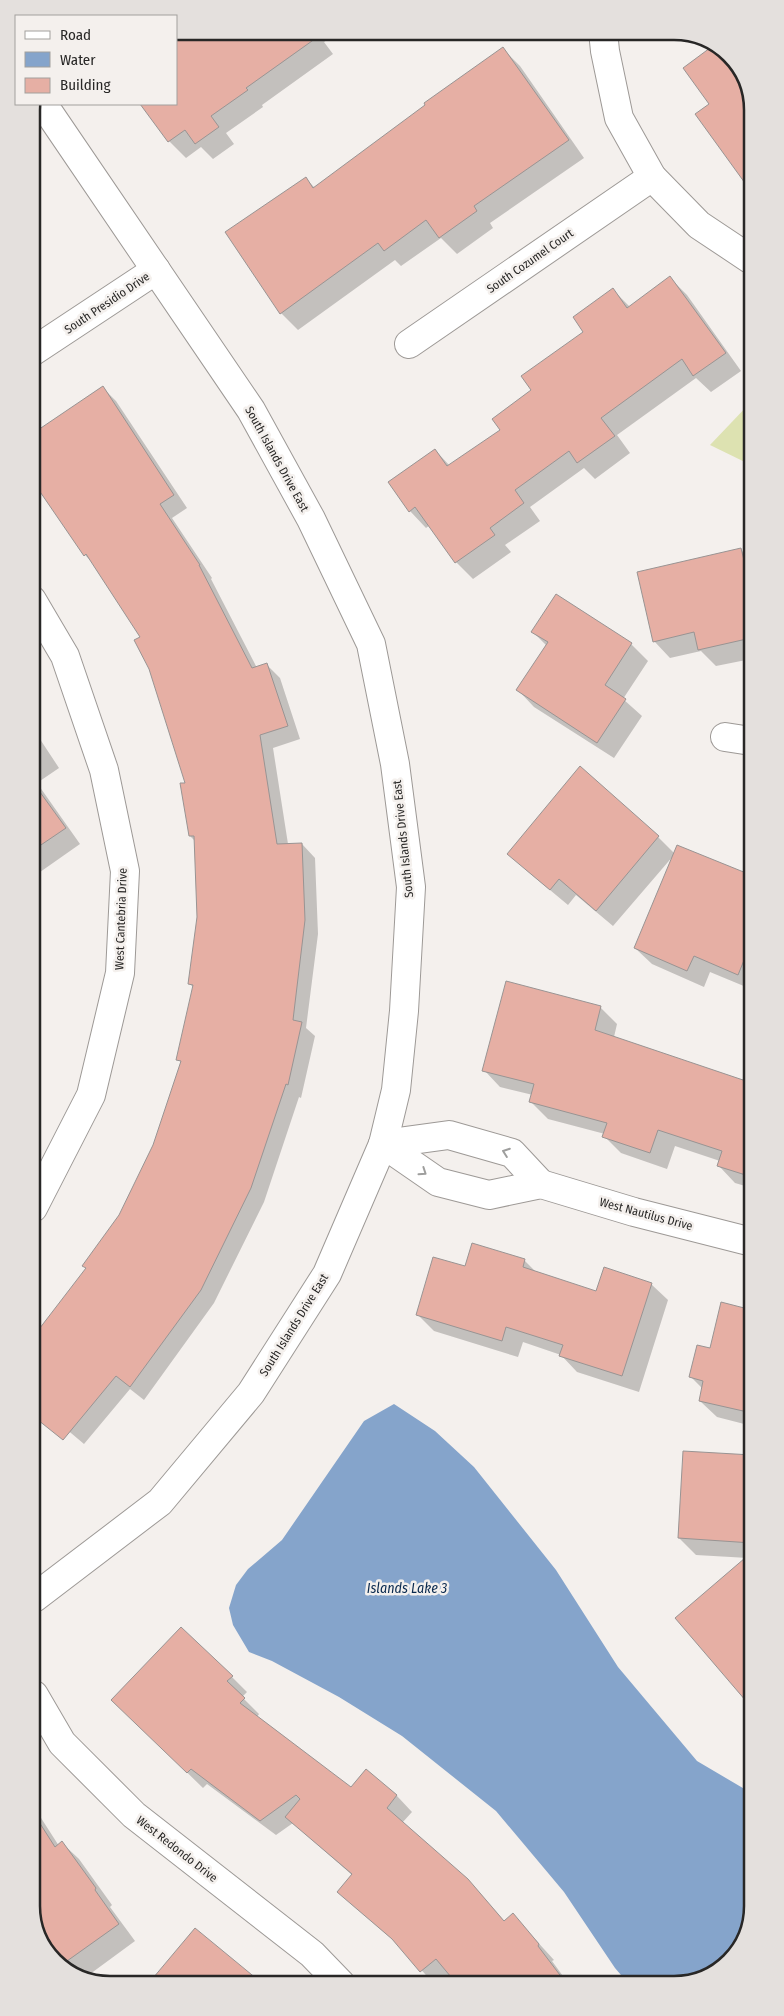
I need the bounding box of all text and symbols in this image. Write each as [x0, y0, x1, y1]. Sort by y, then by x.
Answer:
legend [15, 15, 178, 105]
text: Road [60, 26, 91, 44]
text: Water [60, 51, 96, 69]
text: Building [60, 76, 111, 94]
street label: South Cozumel Court [484, 226, 576, 296]
street label: South Presidio Drive [62, 269, 152, 337]
street label: South Islands Drive East [242, 404, 312, 514]
street label: South Islands Drive East [390, 779, 416, 898]
street label: West Cantebria Drive [112, 868, 130, 970]
one-way arrow [502, 1148, 511, 1158]
one-way arrow [417, 1166, 427, 1175]
street label: West Nautilus Drive [598, 1195, 694, 1233]
street label: South Islands Drive East [257, 1271, 331, 1379]
water label: Islands Lake 3 [367, 1580, 447, 1597]
street label: West Redondo Drive [134, 1813, 220, 1885]

